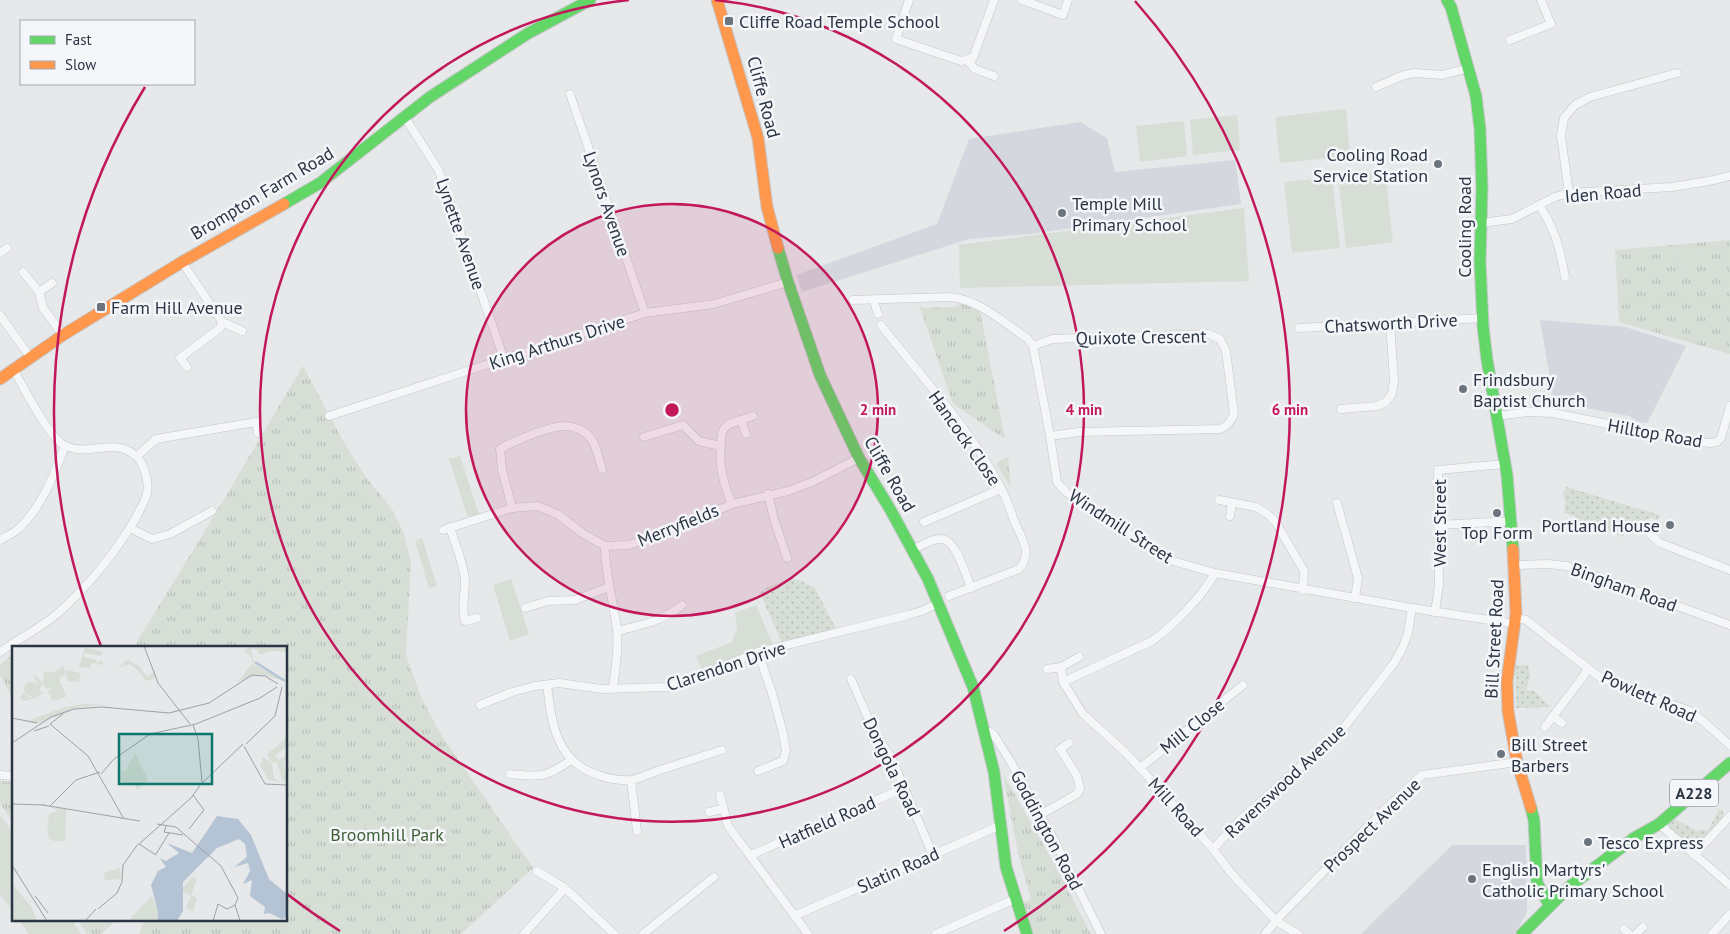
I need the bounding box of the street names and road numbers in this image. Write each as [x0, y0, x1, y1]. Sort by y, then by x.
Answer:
street label: Cliffe Road [742, 54, 786, 140]
street label: Brompton Farm Road [186, 141, 338, 245]
street label: Lynors Avenue [578, 148, 636, 260]
street label: Lynette Avenue [431, 175, 491, 293]
street label: Cooling Road [1453, 176, 1476, 278]
street label: Iden Road [1564, 178, 1642, 208]
street label: Chatsworth Drive [1324, 308, 1458, 338]
street label: King Arthurs Drive [486, 309, 628, 375]
street label: Quixote Crescent [1075, 324, 1207, 350]
street label: Hancock Close [924, 386, 1006, 490]
street label: Hilltop Road [1606, 413, 1704, 453]
street label: Cliffe Road [859, 432, 921, 516]
street label: West Street [1428, 479, 1451, 567]
street label: Windmill Street [1064, 484, 1178, 568]
street label: Merryfields [634, 498, 722, 552]
street label: Bingham Road [1568, 557, 1680, 617]
street label: Bill Street Road [1479, 579, 1509, 699]
street label: Clarendon Drive [664, 636, 788, 696]
street label: Powlett Road [1598, 665, 1700, 727]
street label: Mill Close [1155, 693, 1229, 759]
street label: Dongola Road [858, 714, 926, 820]
street label: Ravenswood Avenue [1220, 719, 1350, 843]
street label: Goddington Road [1006, 766, 1088, 894]
street label: Mill Road [1143, 772, 1209, 842]
street label: Prospect Avenue [1319, 773, 1425, 877]
road number: A228 [1670, 780, 1718, 806]
street label: Hatfield Road [775, 790, 879, 854]
street label: Slatin Road [853, 842, 943, 898]

